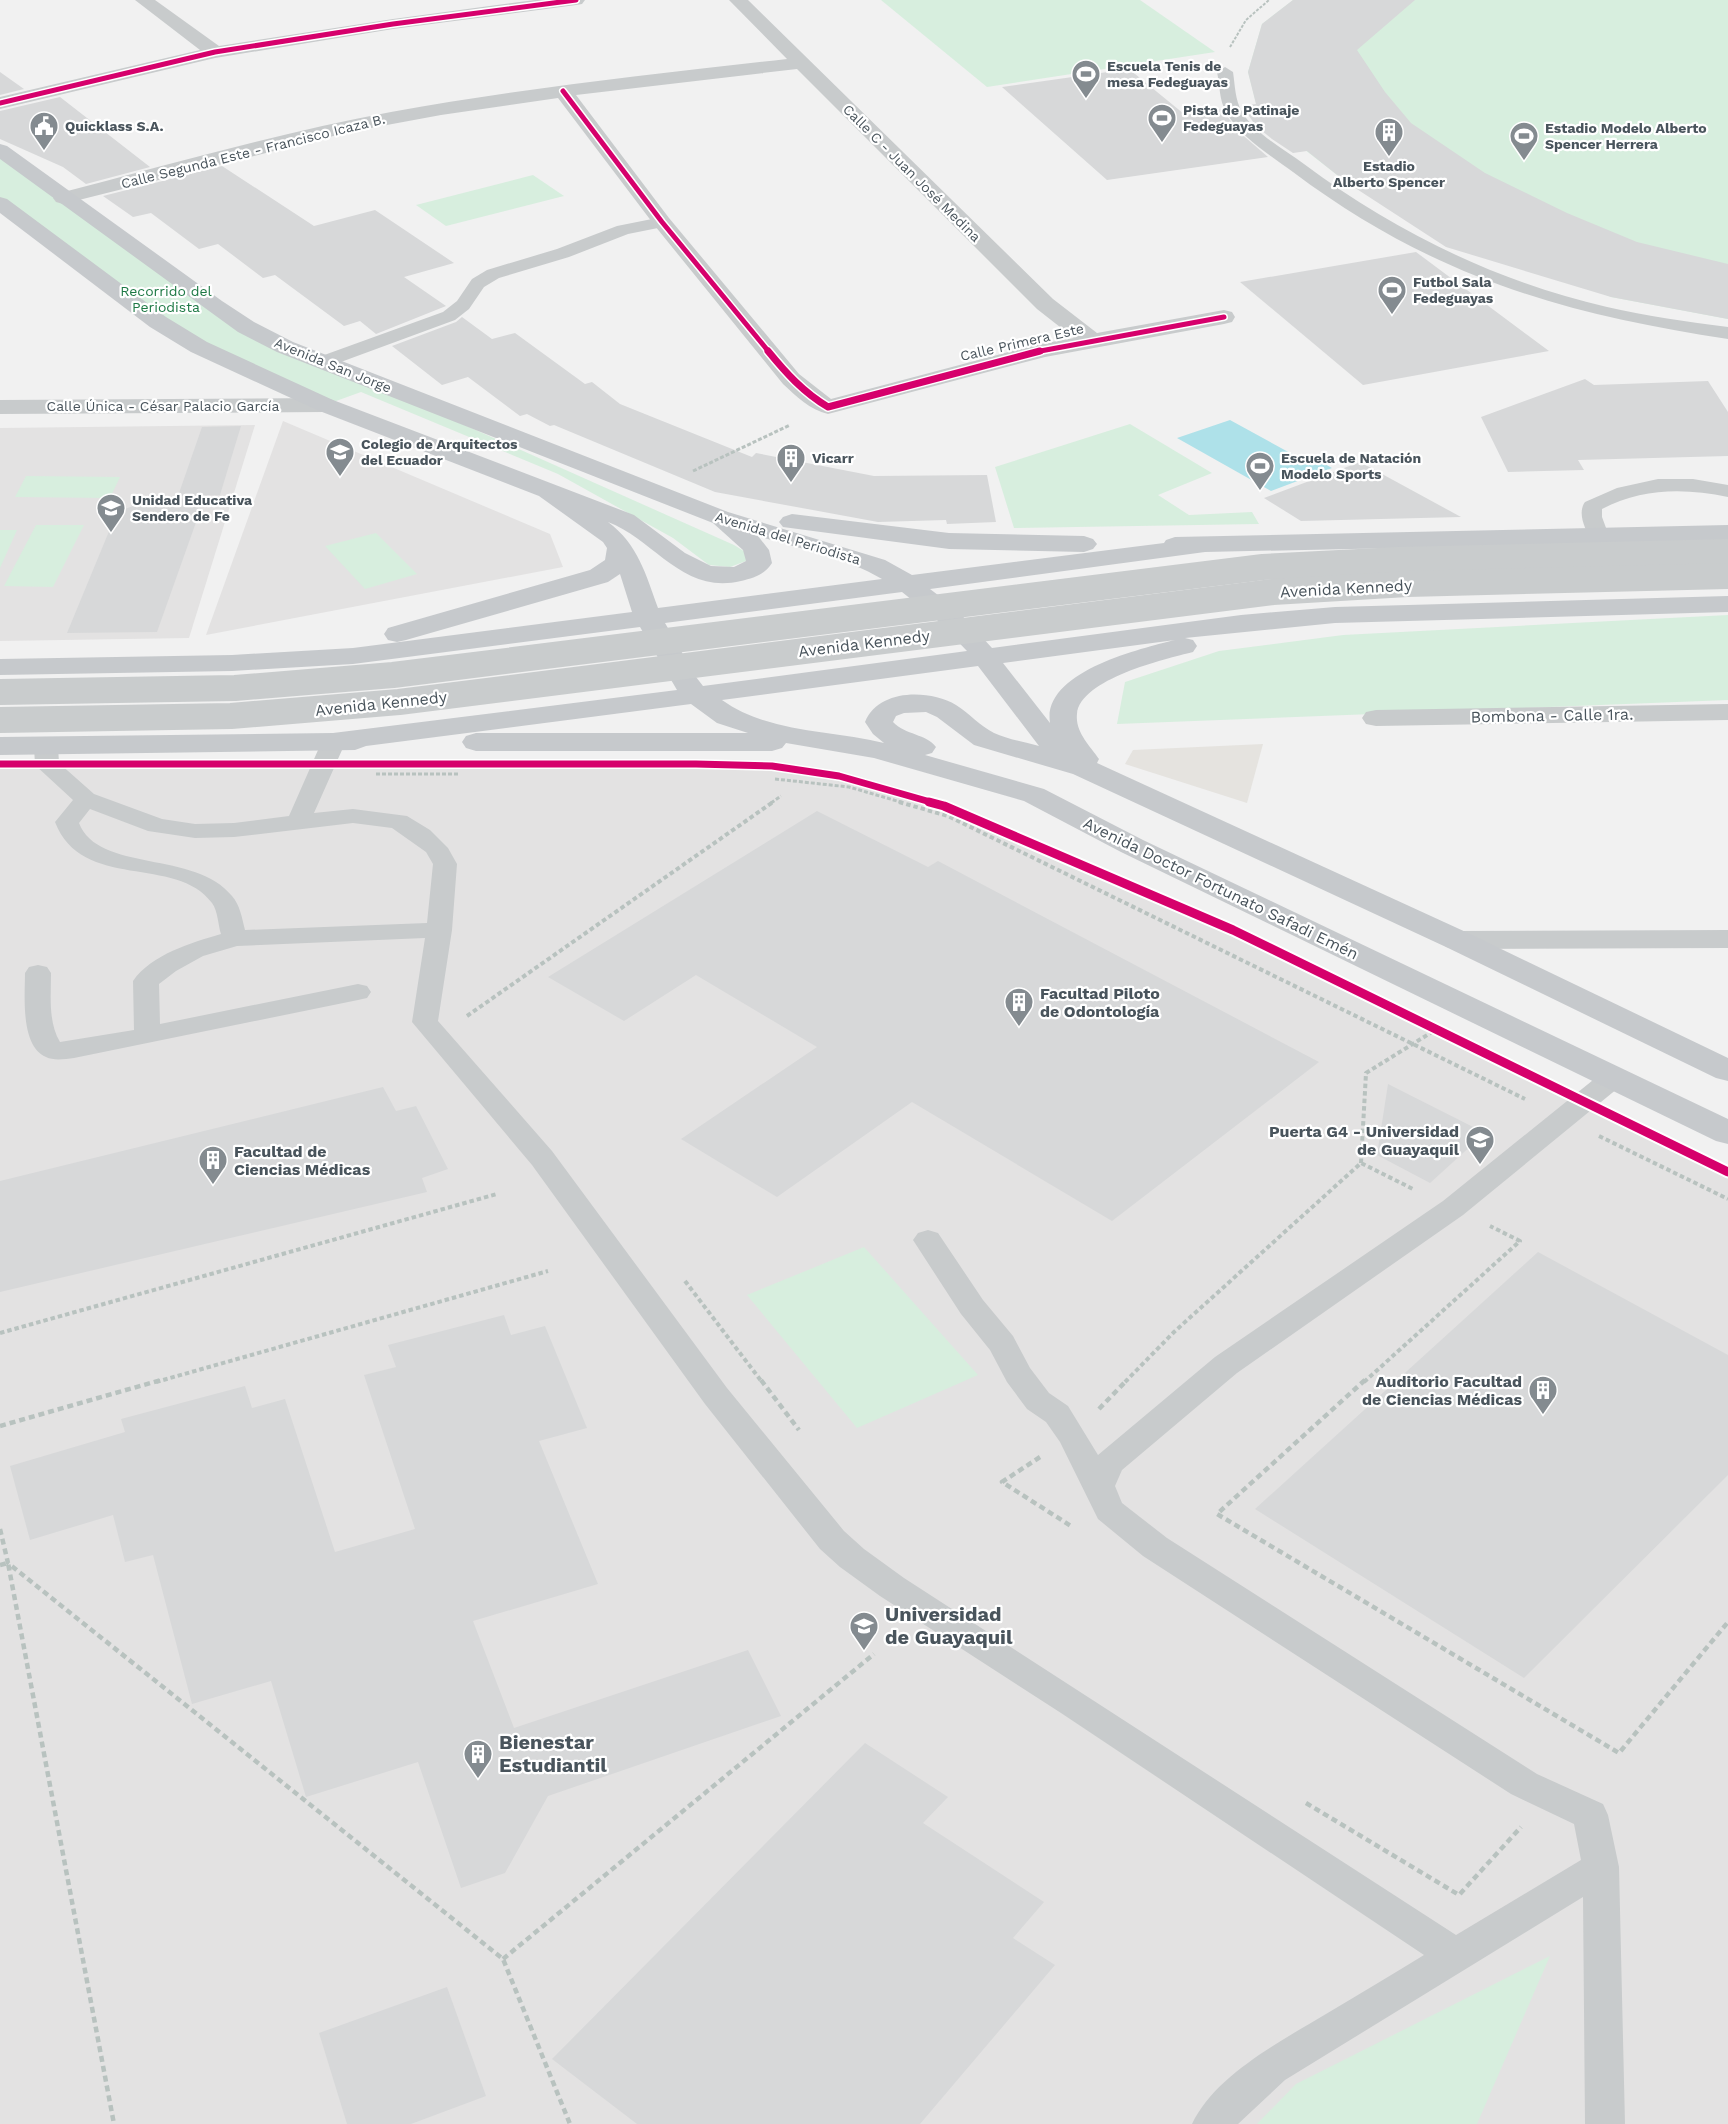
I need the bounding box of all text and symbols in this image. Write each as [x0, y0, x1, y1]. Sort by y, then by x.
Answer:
sports icon: Escuela Tenis de mesa Fedeguayas [1070, 58, 1102, 100]
place label: Escuela Tenis de mesa Fedeguayas [1107, 58, 1229, 90]
street label: Calle C - Juan José Medina [840, 101, 984, 245]
sports icon: Pista de Patinaje Fedeguayas [1146, 102, 1178, 144]
place label: Pista de Patinaje Fedeguayas [1183, 102, 1299, 134]
public building icon: Quicklass S.A. [28, 110, 60, 152]
street label: Calle Segunda Este - Francisco Icaza B. [119, 110, 387, 192]
building icon: Estadio Alberto Spencer [1373, 116, 1405, 158]
place label: Quicklass S.A. [65, 118, 164, 134]
sports icon: Estadio Modelo Alberto Spencer Herrera [1508, 120, 1540, 162]
place label: Estadio Modelo Alberto Spencer Herrera [1545, 120, 1707, 152]
place label: Estadio Alberto Spencer [1333, 158, 1445, 190]
sports icon: Futbol Sala Fedeguayas [1376, 274, 1408, 316]
place label: Futbol Sala Fedeguayas [1413, 274, 1494, 306]
park label: Recorrido del Periodista [120, 283, 213, 315]
street label: Calle Primera Este [959, 320, 1085, 364]
street label: Avenida San Jorge [272, 334, 394, 396]
street label: Calle Única - César Palacio García [47, 398, 280, 414]
school or university icon: Colegio de Arquitectos del Ecuador [324, 436, 356, 478]
place label: Colegio de Arquitectos del Ecuador [361, 436, 518, 468]
building icon: Vicarr [775, 442, 807, 484]
place label: Vicarr [812, 450, 854, 466]
sports icon: Escuela de Natación Modelo Sports [1244, 450, 1276, 492]
place label: Escuela de Natación Modelo Sports [1281, 450, 1421, 482]
school or university icon: Unidad Educativa Sendero de Fe [95, 492, 127, 534]
place label: Unidad Educativa Sendero de Fe [132, 492, 253, 524]
street label: Avenida del Periodista [713, 508, 863, 568]
street label: Avenida Kennedy [1279, 576, 1413, 601]
street label: Avenida Kennedy [797, 626, 932, 661]
street label: Avenida Kennedy [314, 687, 449, 720]
street label: Bombona - Calle 1ra. [1471, 705, 1633, 726]
street label: Avenida Doctor Fortunato Safadi Emén [1080, 813, 1361, 964]
place label: Facultad Piloto de Odontología [1040, 984, 1160, 1021]
building icon: Facultad Piloto de Odontología [1003, 986, 1035, 1028]
place label: Puerta G4 - Universidad de Guayaquil [1269, 1122, 1460, 1159]
school or university icon: Puerta G4 - Universidad de Guayaquil [1464, 1124, 1496, 1166]
place label: Facultad de Ciencias Médicas [234, 1142, 371, 1179]
building icon: Facultad de Ciencias Médicas [197, 1144, 229, 1186]
place label: Auditorio Facultad de Ciencias Médicas [1362, 1372, 1522, 1409]
building icon: Auditorio Facultad de Ciencias Médicas [1527, 1374, 1559, 1416]
place label: Universidad de Guayaquil [885, 1602, 1013, 1649]
school or university icon: Universidad de Guayaquil [848, 1610, 880, 1652]
place label: Bienestar Estudiantil [499, 1730, 607, 1777]
building icon: Bienestar Estudiantil [462, 1738, 494, 1780]

